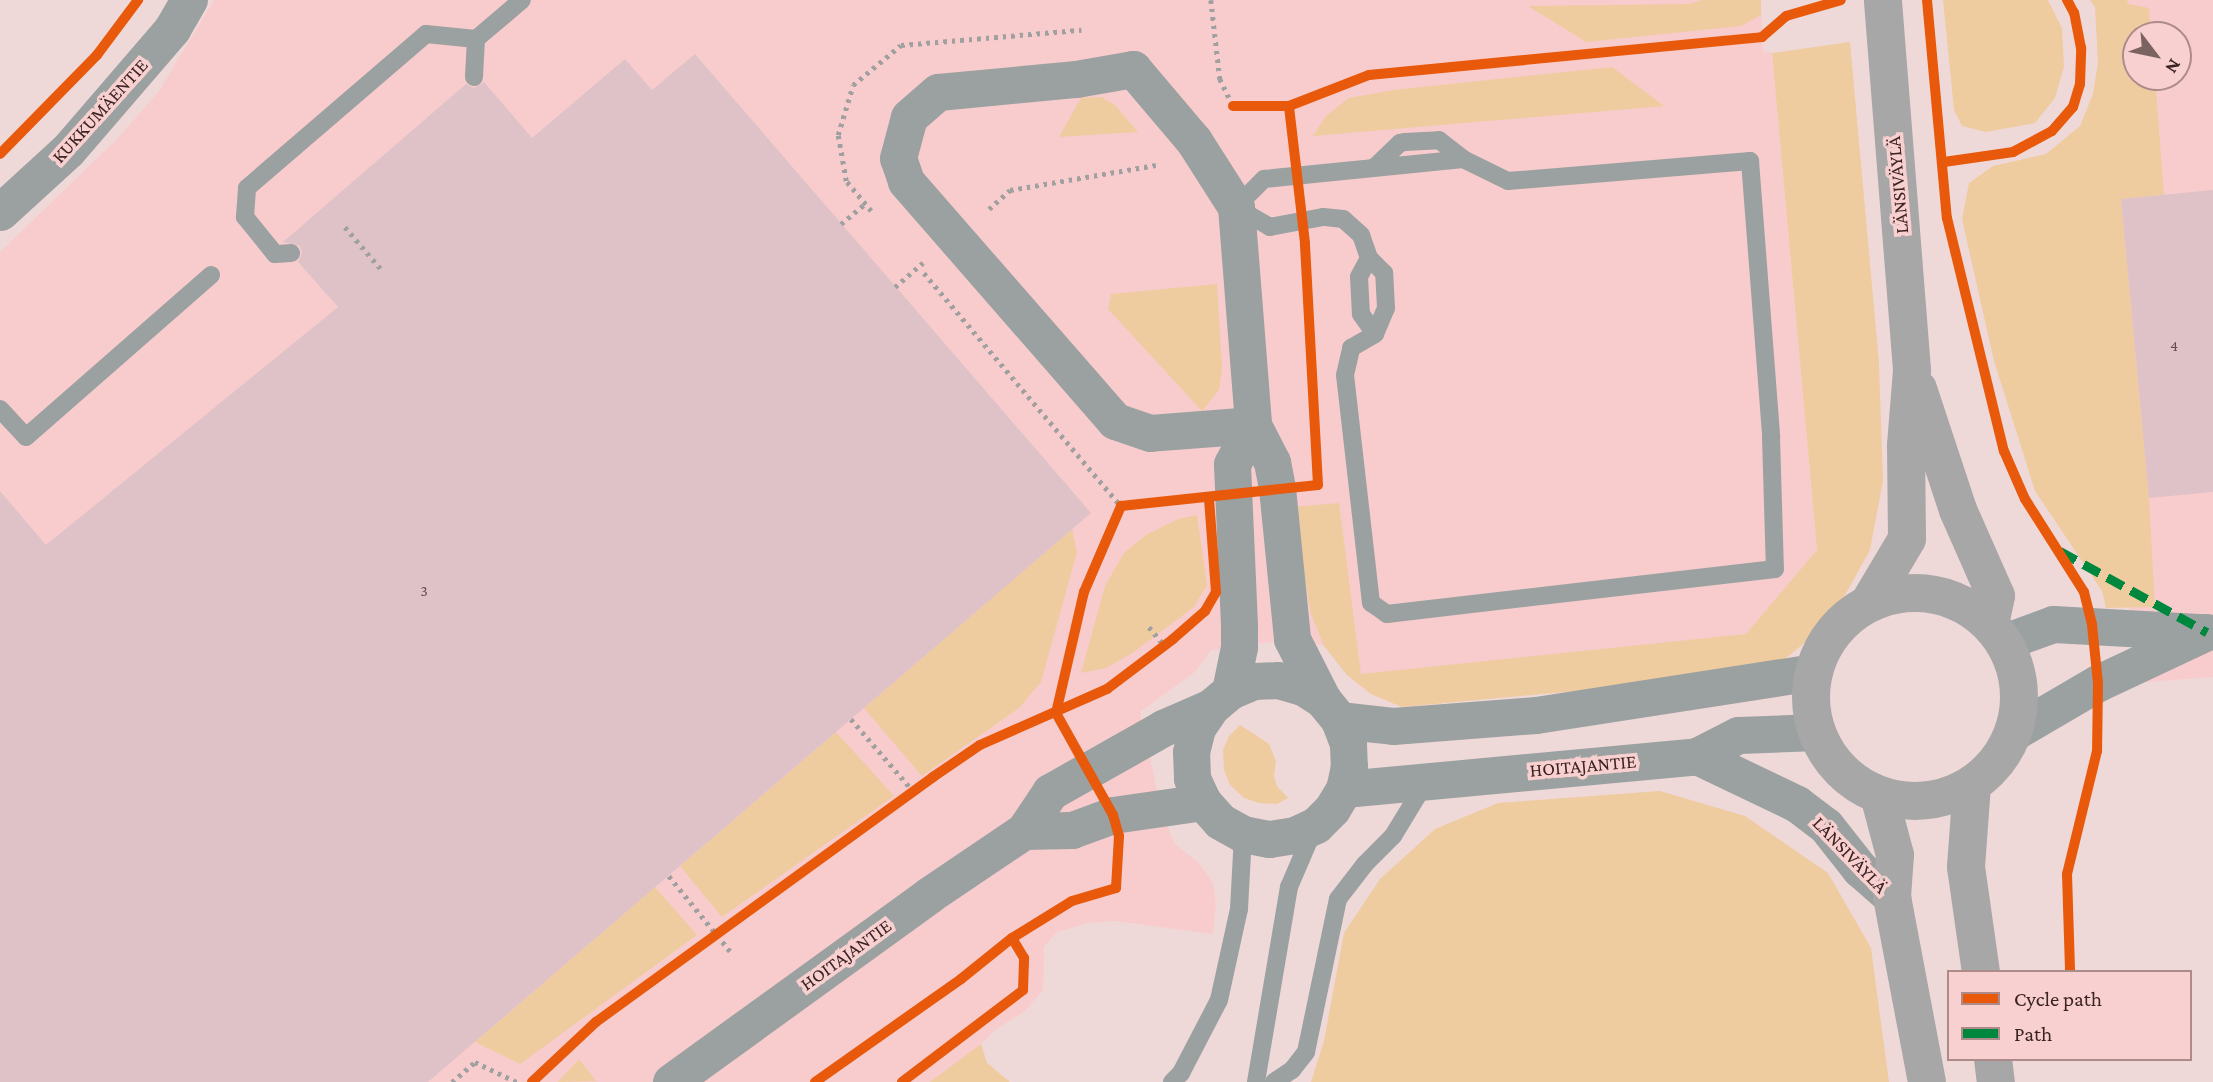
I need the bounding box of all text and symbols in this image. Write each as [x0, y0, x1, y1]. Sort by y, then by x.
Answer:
north arrow [2122, 21, 2192, 91]
street label: KUKKUMÄENTIE [47, 54, 153, 168]
text: N [2161, 55, 2186, 77]
street label: LÄNSIVÄYLÄ [1882, 135, 1914, 235]
house number: 4 [2170, 336, 2178, 356]
house number: 3 [420, 581, 428, 601]
street label: HOITAJANTIE [1529, 750, 1637, 782]
street label: LÄNSIVÄYLÄ [1808, 812, 1892, 898]
street label: HOITAJANTIE [796, 914, 896, 996]
legend [1947, 970, 2192, 1061]
text: Cycle path [2014, 987, 2102, 1011]
text: Path [2014, 1022, 2052, 1046]

